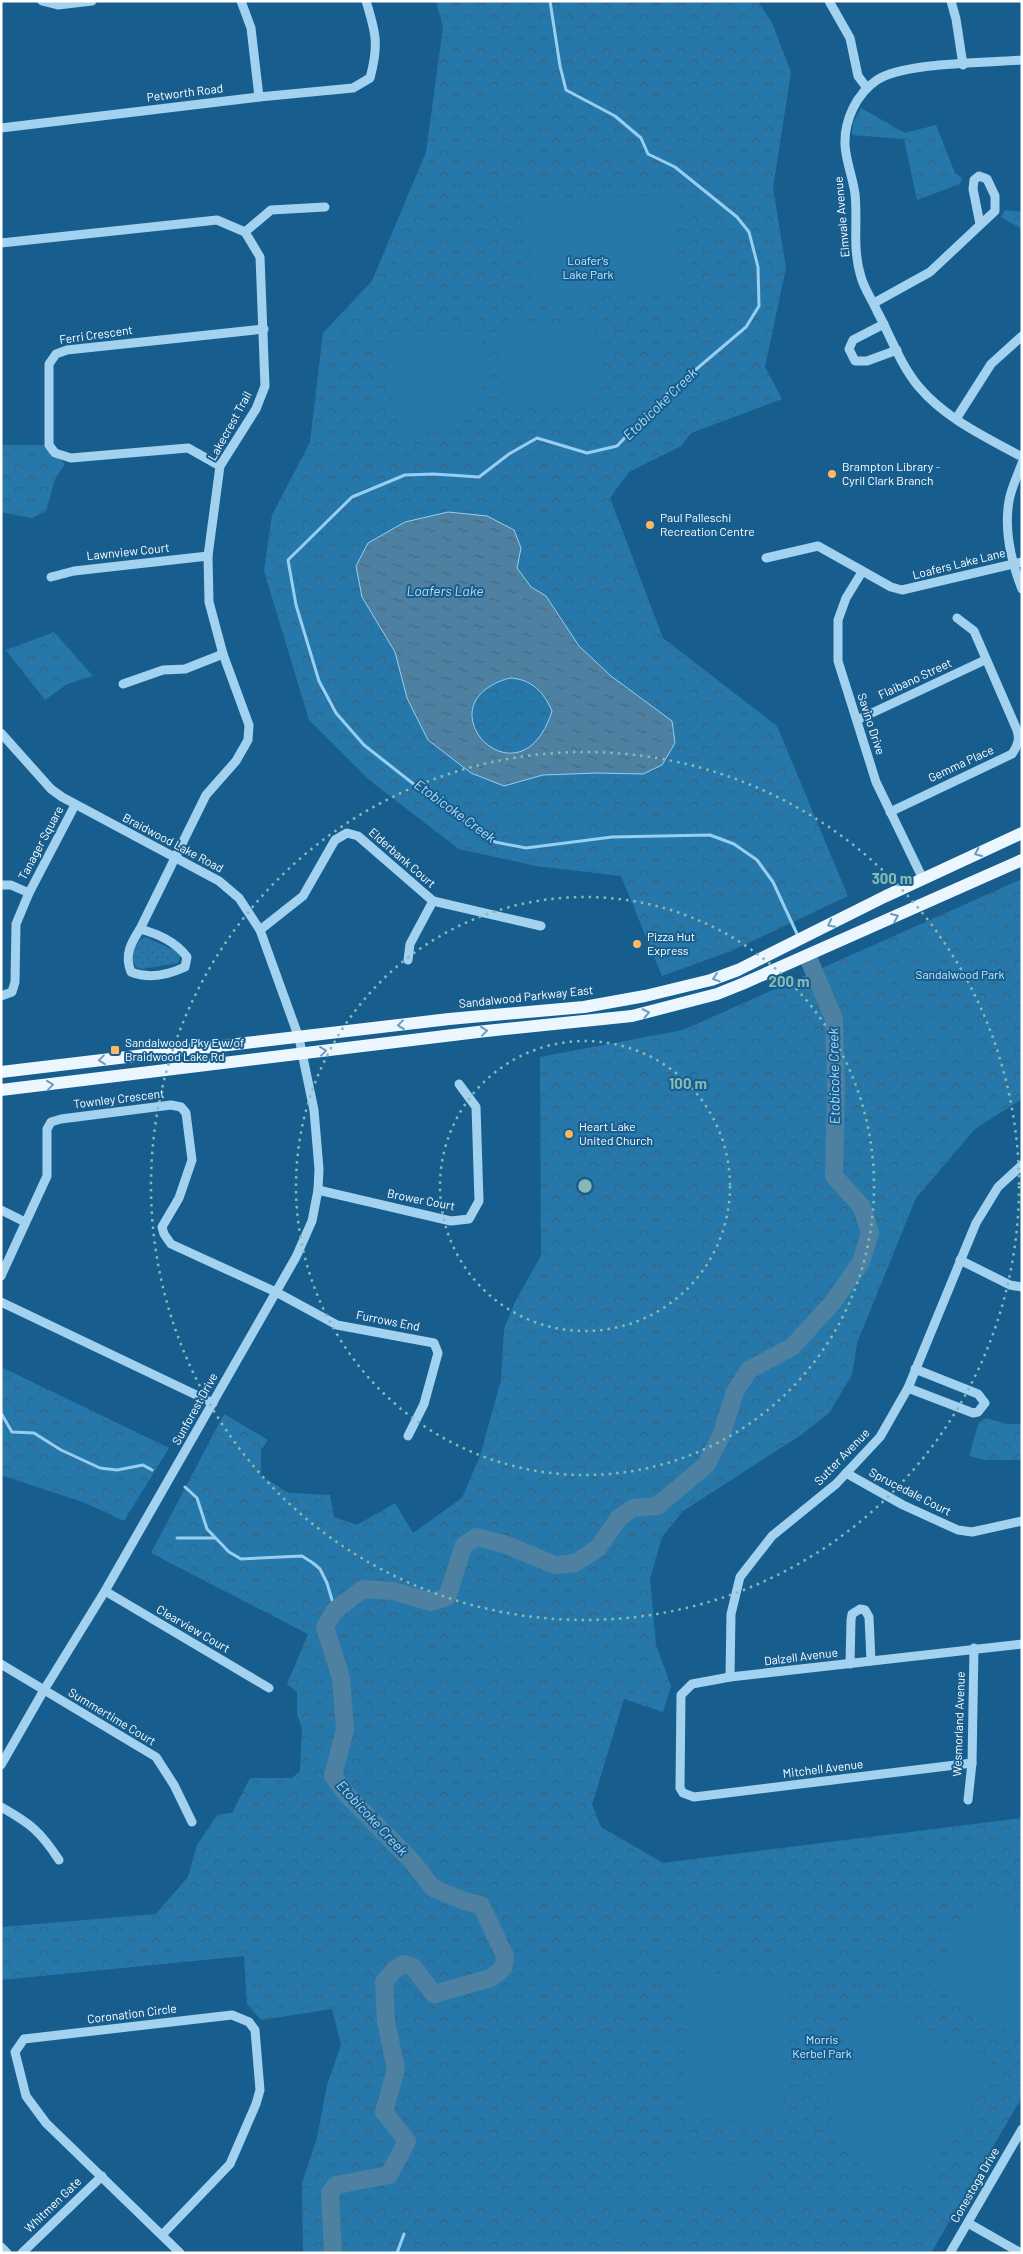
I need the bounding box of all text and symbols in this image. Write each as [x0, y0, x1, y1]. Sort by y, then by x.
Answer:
street label: Petworth Road [146, 80, 224, 104]
street label: Elmvale Avenue [830, 176, 852, 258]
park label: Loafer's Lake Park [562, 253, 614, 281]
street label: Ferri Crescent [58, 322, 133, 346]
water label: Etobicoke Creek [619, 364, 700, 443]
street label: Lakecrest Trail [204, 388, 254, 463]
place label: Brampton Library - Cyril Clark Branch [842, 459, 941, 487]
marker: Brampton Library - Cyril Clark Branch [826, 468, 838, 480]
place label: Paul Palleschi Recreation Centre [660, 510, 755, 538]
marker: Paul Palleschi Recreation Centre [644, 519, 656, 531]
street label: Lawnview Court [86, 540, 170, 562]
street label: Loafers Lake Lane [911, 545, 1007, 581]
water label: Loafers Lake [406, 582, 484, 599]
street label: Flaibano Street [876, 655, 954, 701]
street label: Savino Drive [855, 691, 888, 756]
street label: Gemma Place [926, 742, 996, 784]
water label: Etobicoke Creek [411, 775, 500, 846]
street label: Tanager Square [15, 803, 66, 882]
street label: Braidwood Lake Road [121, 810, 226, 875]
street label: Elderbank Court [366, 824, 439, 890]
one-way arrow [974, 847, 983, 857]
text: 300 m [872, 869, 912, 887]
one-way arrow [890, 913, 898, 923]
one-way arrow [828, 918, 837, 928]
place label: Pizza Hut Express [647, 929, 695, 957]
marker: Pizza Hut Express [631, 938, 643, 950]
park label: Sandalwood Park [915, 967, 1005, 981]
one-way arrow [713, 972, 721, 982]
text: 200 m [768, 972, 810, 990]
street label: Sandalwood Parkway East [458, 982, 594, 1010]
one-way arrow [641, 1009, 650, 1019]
one-way arrow [396, 1019, 404, 1030]
one-way arrow [480, 1027, 489, 1037]
water label: Etobicoke Creek [824, 1027, 843, 1124]
place label: Sandalwood Pky E w/of Braidwood Lake Rd [125, 1035, 244, 1063]
marker: Sandalwood Pky E w/of Braidwood Lake Rd [109, 1044, 121, 1056]
one-way arrow [319, 1046, 327, 1057]
one-way arrow [98, 1054, 106, 1065]
text: 100 m [669, 1074, 707, 1092]
one-way arrow [46, 1080, 54, 1091]
street label: Townley Crescent [73, 1085, 165, 1111]
place label: Heart Lake United Church [579, 1119, 653, 1147]
marker: Heart Lake United Church [563, 1128, 575, 1140]
centre of rings [576, 1177, 594, 1195]
street label: Brower Court [386, 1186, 456, 1212]
street label: Furrows End [355, 1307, 421, 1333]
street label: Sunforest Drive [169, 1370, 220, 1447]
street label: Sutter Avenue [811, 1425, 872, 1488]
street label: Sprucedale Court [867, 1464, 954, 1518]
street label: Clearview Court [154, 1601, 233, 1655]
street label: Dalzell Avenue [763, 1645, 838, 1667]
street label: Wesmorland Avenue [949, 1671, 967, 1777]
street label: Summertime Court [66, 1685, 159, 1748]
street label: Mitchell Avenue [782, 1756, 864, 1780]
water label: Etobicoke Creek [333, 1777, 412, 1859]
street label: Coronation Circle [86, 2001, 177, 2025]
park label: Morris Kerbel Park [792, 2032, 852, 2060]
street label: Conestoga Drive [947, 2144, 1001, 2225]
street label: Whitmen Gate [21, 2174, 84, 2235]

